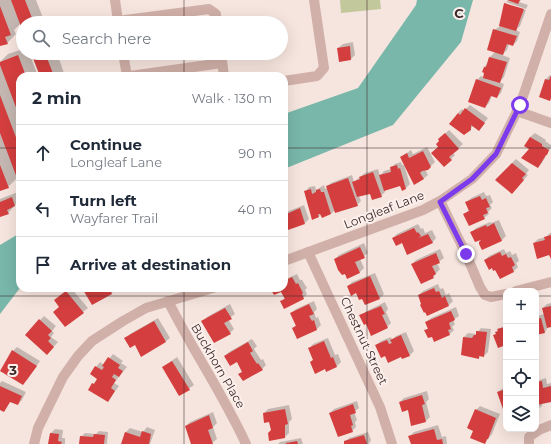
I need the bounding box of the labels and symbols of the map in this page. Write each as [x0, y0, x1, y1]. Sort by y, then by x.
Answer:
text: C [454, 5, 464, 21]
route start [511, 96, 529, 114]
street label: Longleaf Lane [341, 187, 426, 232]
route end [457, 245, 475, 263]
street label: Chestnut Street [338, 295, 391, 387]
street label: Buckhorn Place [188, 321, 249, 411]
text: 3 [8, 362, 17, 378]

